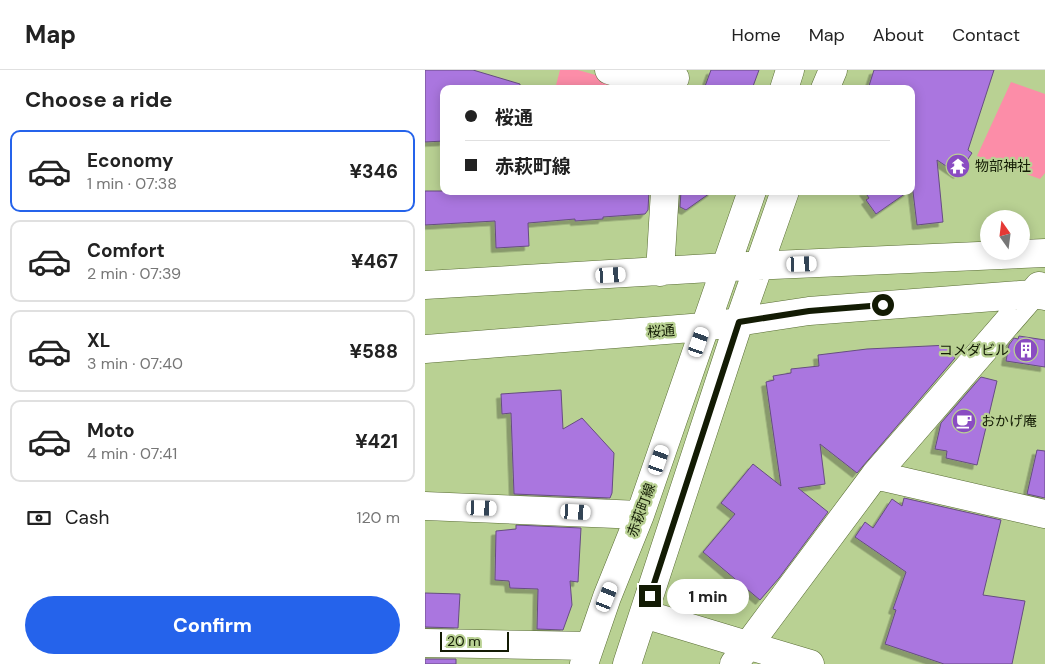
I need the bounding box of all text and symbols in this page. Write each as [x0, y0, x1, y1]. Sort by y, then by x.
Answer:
text: Map [25, 19, 76, 50]
text: Home [731, 23, 781, 47]
text: Map [809, 23, 845, 47]
text: About [873, 23, 924, 47]
text: Contact [952, 23, 1020, 47]
text: Choose a ride [25, 85, 173, 114]
text: 桜通 [495, 105, 533, 130]
text: Economy [87, 148, 174, 173]
icon: car [27, 149, 72, 194]
temple icon: 物部神社 [945, 153, 971, 179]
text: 赤萩町線 [495, 154, 571, 179]
place label: 物部神社 [975, 157, 1031, 175]
text: ¥346 [350, 159, 398, 184]
text: 1 min · 07:38 [87, 173, 177, 194]
north arrow [980, 210, 1030, 260]
map controls [980, 210, 1030, 260]
text: Comfort [87, 238, 165, 263]
icon: car [27, 239, 72, 284]
text: ¥467 [351, 249, 398, 274]
car [786, 256, 817, 272]
text: 2 min · 07:39 [87, 263, 181, 284]
car [595, 267, 626, 283]
route start [872, 294, 894, 316]
street label: 桜通 [646, 321, 676, 341]
car [687, 325, 710, 359]
text: XL [87, 328, 110, 353]
icon: car [27, 329, 72, 374]
building icon: コメダビル [1013, 337, 1039, 363]
text: ¥588 [350, 339, 398, 364]
place label: コメダビル [939, 341, 1009, 359]
text: 3 min · 07:40 [87, 353, 183, 374]
cafe icon: おかげ庵 [951, 408, 977, 434]
place label: おかげ庵 [981, 412, 1037, 430]
text: Moto [87, 418, 135, 443]
icon: car [27, 419, 72, 464]
text: ¥421 [355, 429, 398, 454]
text: 4 min · 07:41 [87, 443, 177, 464]
car [647, 443, 670, 477]
street label: 赤萩町線 [623, 481, 659, 539]
car [466, 500, 497, 516]
icon: cash [25, 504, 53, 532]
car [560, 504, 591, 520]
text: Cash [65, 505, 109, 530]
text: 120 m [356, 507, 400, 528]
callout: 1 min [667, 578, 750, 614]
car [594, 580, 619, 614]
route end [639, 585, 661, 607]
text: 1 min [688, 586, 728, 607]
button: Confirm [25, 596, 400, 654]
scale bar [440, 629, 509, 652]
text: 20 m [447, 632, 481, 650]

